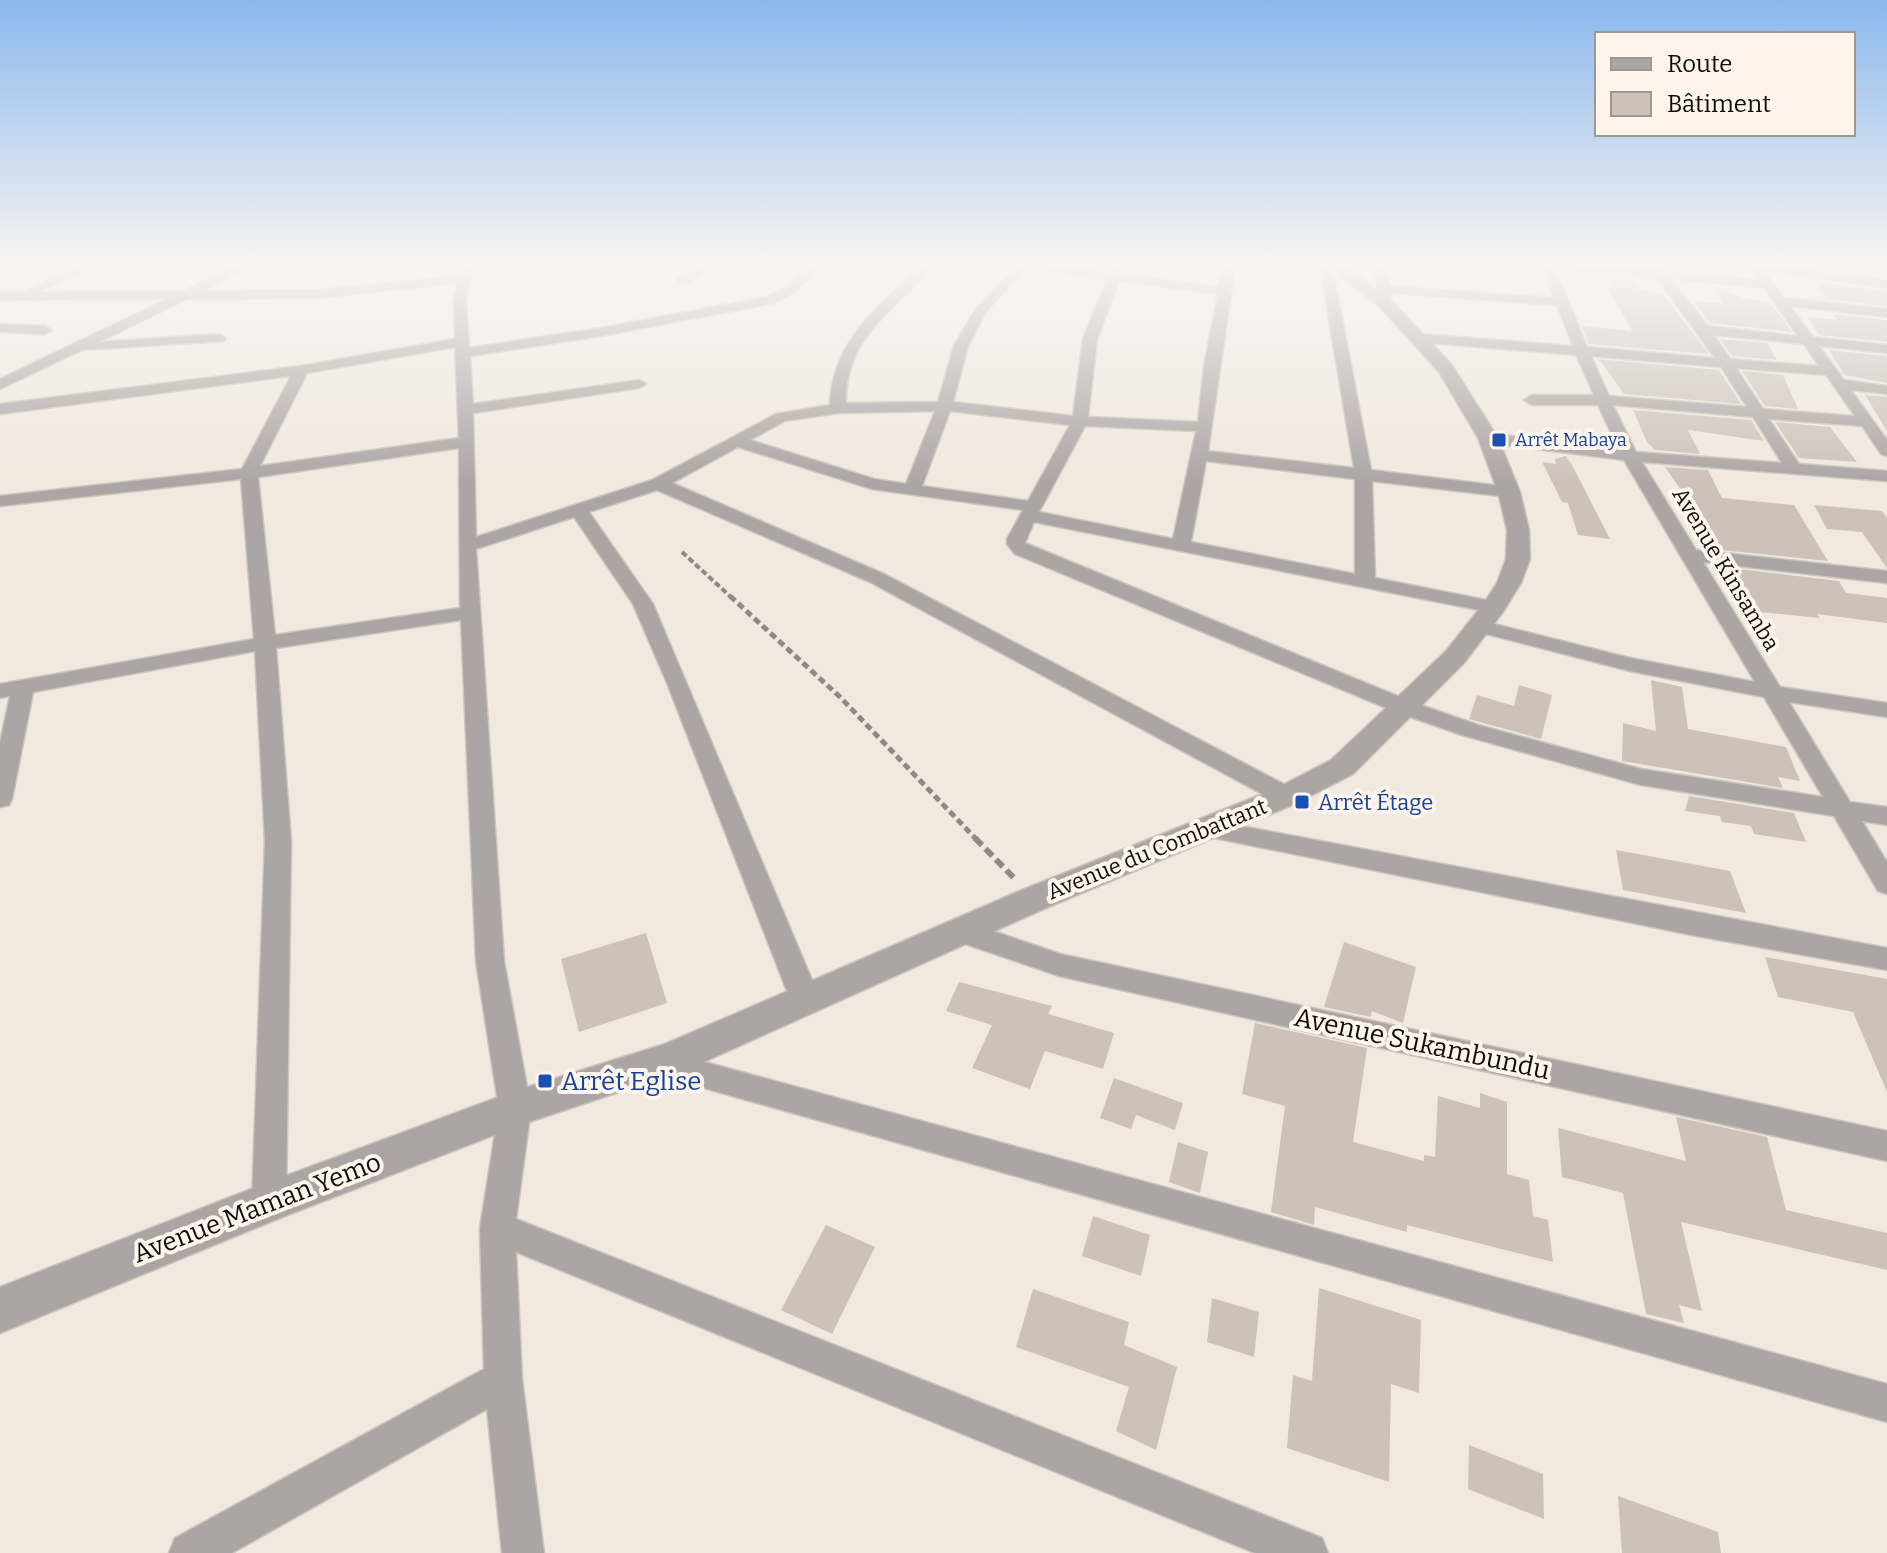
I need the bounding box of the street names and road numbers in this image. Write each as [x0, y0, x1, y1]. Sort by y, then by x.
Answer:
street label: Avenue Kinsamba [1667, 482, 1785, 656]
street label: Avenue du Combattant [1043, 793, 1271, 905]
street label: Avenue Sukambundu [1292, 1002, 1552, 1086]
street label: Avenue Maman Yemo [129, 1146, 385, 1270]

